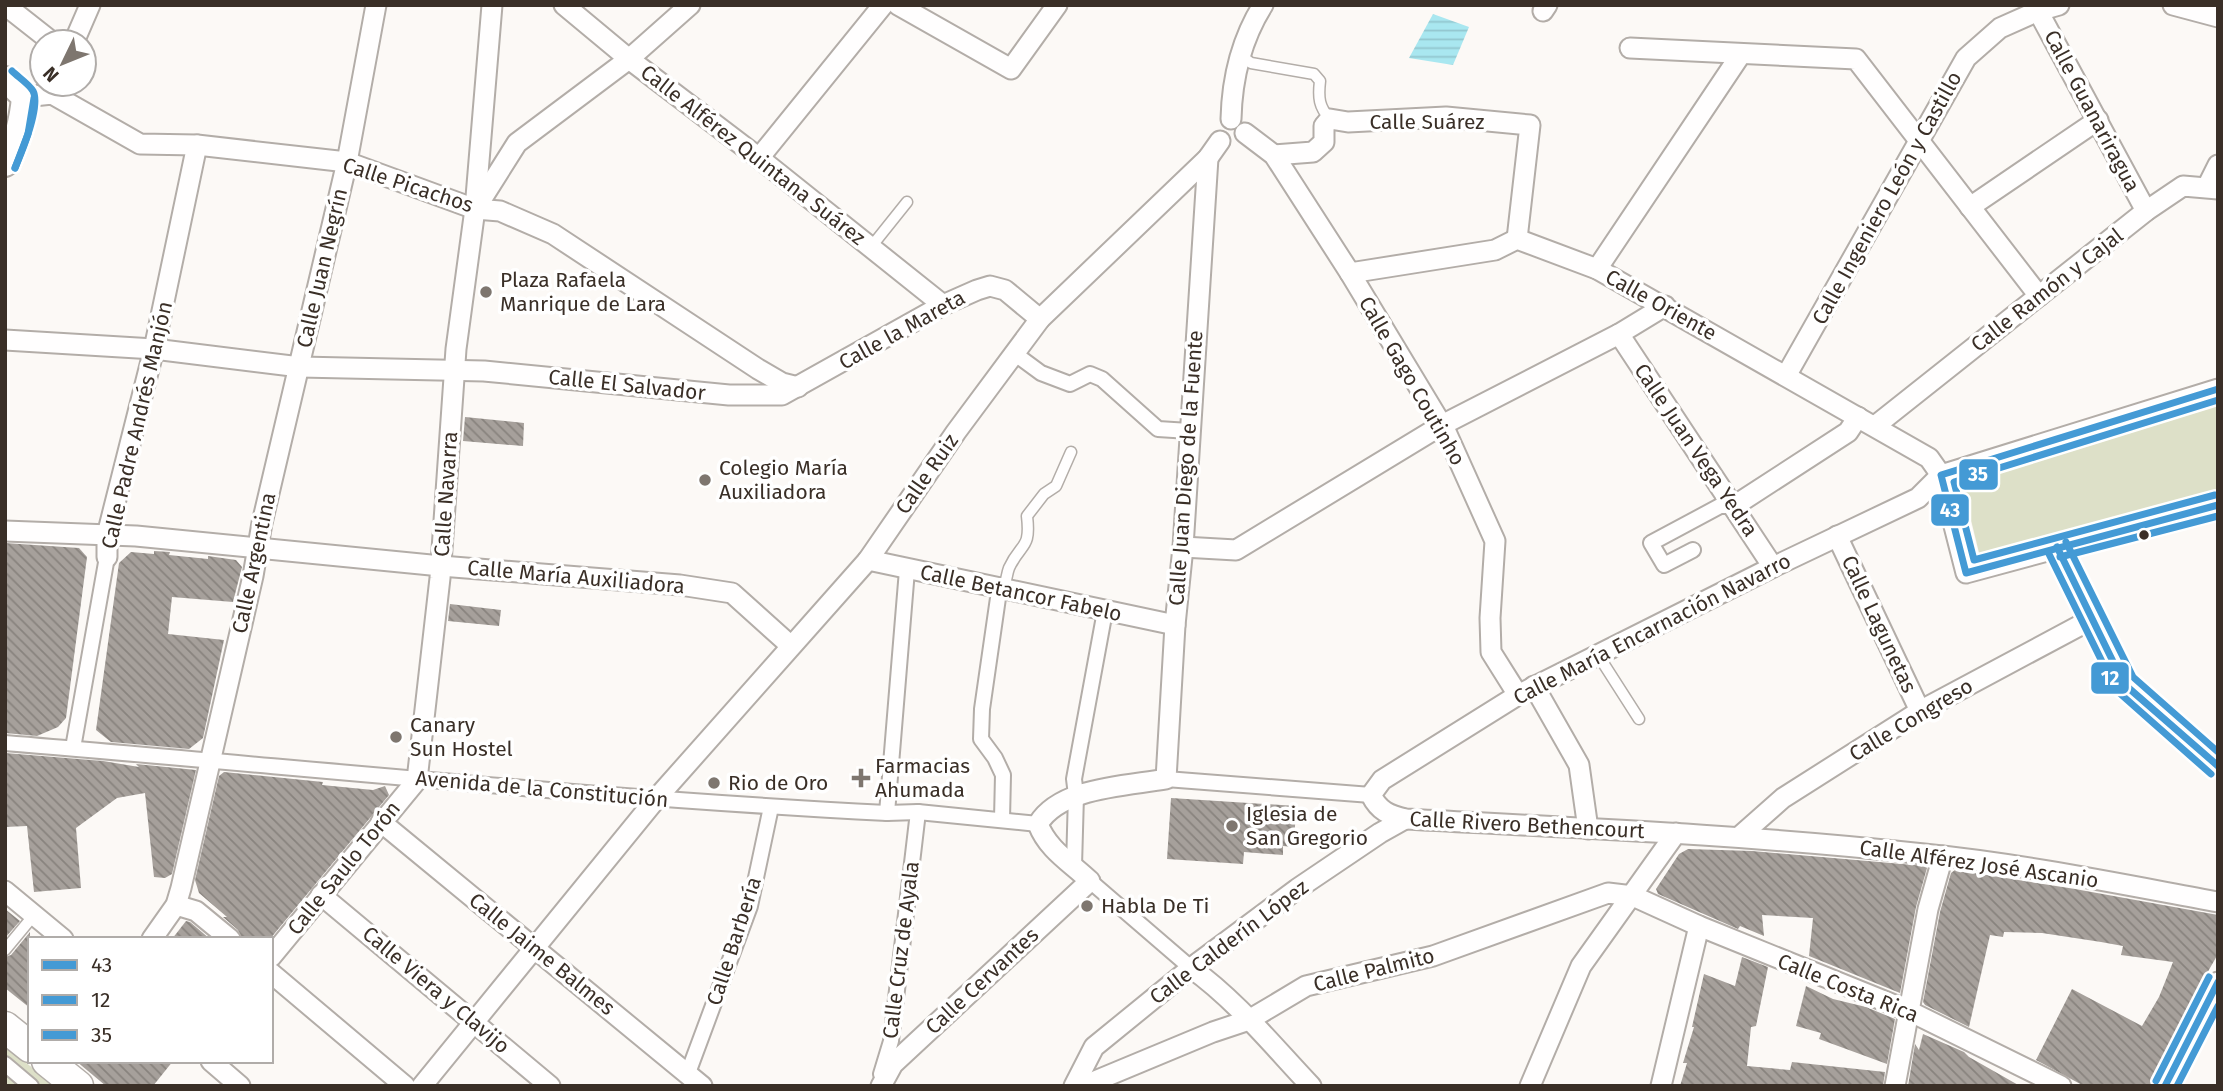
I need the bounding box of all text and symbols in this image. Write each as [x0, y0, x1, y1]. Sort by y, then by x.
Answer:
street label: Calle Guanariragua [2038, 26, 2146, 196]
north arrow [28, 28, 98, 98]
street label: Calle Alférez Quintana Suárez [635, 59, 871, 251]
text: N [38, 62, 64, 87]
street label: Calle Ingeniero León y Castillo [1806, 67, 1968, 329]
street label: Calle Suárez [1369, 109, 1485, 135]
street label: Calle Picachos [339, 152, 477, 218]
street label: Calle Juan Negrín [291, 186, 353, 350]
street label: Calle Ramón y Cajal [1966, 223, 2128, 357]
street label: Calle Oriente [1601, 264, 1721, 346]
place label: Plaza Rafaela Manrique de Lara [500, 267, 666, 317]
marker: Plaza Rafaela Manrique de Lara [478, 284, 494, 300]
street label: Calle la Mareta [834, 285, 970, 375]
street label: Calle Gago Coutinho [1353, 292, 1471, 470]
street label: Calle Padre Andrés Manjón [96, 299, 178, 551]
street label: Calle Juan Diego de la Fuente [1163, 329, 1209, 607]
street label: Calle Juan Vega Yedra [1628, 359, 1764, 541]
street label: Calle El Salvador [547, 364, 707, 406]
street label: Calle Ruiz [890, 429, 964, 519]
street label: Calle Navarra [429, 430, 463, 558]
place label: Colegio María Auxiliadora [719, 455, 848, 505]
line badge: 35 [1958, 458, 1999, 491]
text: 35 [1967, 463, 1988, 486]
marker: Colegio María Auxiliadora [697, 472, 713, 488]
street label: Calle Argentina [226, 490, 282, 636]
line badge: 43 [1930, 493, 1970, 527]
text: 43 [1940, 499, 1960, 522]
unlabelled marker [2137, 528, 2151, 542]
street label: Calle María Encarnación Navarro [1509, 548, 1795, 710]
street label: Calle Lagunetas [1836, 551, 1922, 697]
street label: Calle María Auxiliadora [466, 555, 686, 599]
street label: Calle Betancor Fabelo [918, 559, 1124, 627]
line badge: 12 [2090, 661, 2130, 695]
text: 12 [2101, 667, 2119, 690]
street label: Calle Congreso [1844, 673, 1978, 767]
place label: Canary Sun Hostel [410, 712, 513, 762]
marker: Canary Sun Hostel [388, 729, 404, 745]
place label: Farmacias Ahumada [875, 753, 970, 803]
street label: Avenida de la Constitución [415, 765, 669, 813]
place label: Rio de Oro [728, 770, 828, 796]
marker: Farmacias Ahumada [853, 770, 869, 786]
marker: Rio de Oro [706, 775, 722, 791]
street label: Calle Saulo Torón [282, 796, 406, 940]
place label: Iglesia de San Gregorio [1246, 801, 1368, 851]
street label: Calle Rivero Bethencourt [1409, 806, 1646, 844]
marker: Iglesia de San Gregorio [1224, 818, 1240, 834]
street label: Calle Alférez José Ascanio [1858, 834, 2100, 894]
street label: Calle Cruz de Ayala [877, 860, 925, 1040]
street label: Calle Barbería [701, 873, 767, 1009]
street label: Calle Calderín López [1145, 874, 1313, 1010]
street label: Calle Jaime Balmes [464, 887, 620, 1021]
place label: Habla De Ti [1101, 893, 1210, 919]
marker: Habla De Ti [1079, 898, 1095, 914]
street label: Calle Viera y Clavijo [357, 921, 515, 1059]
street label: Calle Cervantes [920, 922, 1044, 1040]
legend [28, 937, 273, 1063]
street label: Calle Palmito [1311, 942, 1437, 998]
street label: Calle Costa Rica [1774, 948, 1922, 1028]
text: 43 [91, 952, 112, 978]
text: 12 [91, 987, 111, 1013]
text: 35 [91, 1022, 112, 1048]

